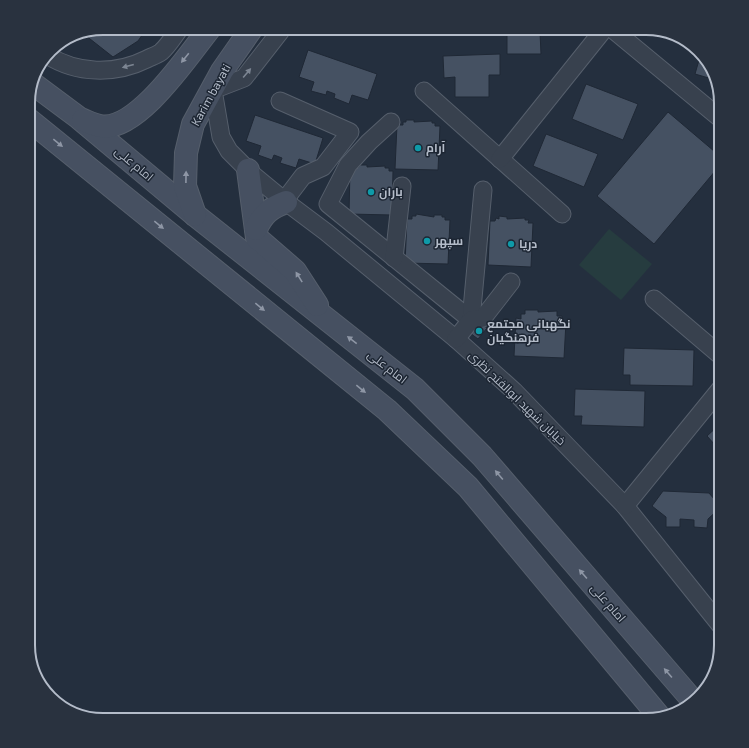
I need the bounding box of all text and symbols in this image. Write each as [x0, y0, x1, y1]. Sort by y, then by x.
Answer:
one-way arrow [181, 53, 190, 64]
street label: Karim bayati [187, 61, 233, 128]
one-way arrow [122, 64, 134, 70]
one-way arrow [243, 68, 252, 78]
one-way arrow [53, 139, 64, 148]
place label: آرام [426, 140, 446, 156]
street label: امام علی [111, 143, 157, 185]
marker: آرام [413, 143, 423, 153]
one-way arrow [182, 171, 189, 183]
place label: باران [379, 184, 403, 200]
marker: باران [366, 187, 376, 197]
one-way arrow [154, 221, 165, 230]
place label: سپهر [434, 233, 463, 250]
marker: سپهر [422, 236, 432, 246]
place label: دریا [519, 236, 537, 252]
marker: دریا [506, 239, 516, 249]
one-way arrow [295, 271, 302, 282]
one-way arrow [255, 303, 266, 311]
place label: نگهبانی مجتمع فرهنگیان [487, 316, 571, 346]
marker: نگهبانی مجتمع فرهنگیان [474, 326, 484, 336]
one-way arrow [347, 336, 358, 344]
street label: امام علی [364, 347, 410, 387]
street label: خیابان شهید ابوالفتح نظری [465, 347, 569, 449]
one-way arrow [356, 385, 367, 393]
one-way arrow [494, 470, 503, 481]
one-way arrow [578, 569, 587, 580]
street label: امام علی [587, 580, 629, 626]
one-way arrow [664, 668, 673, 677]

